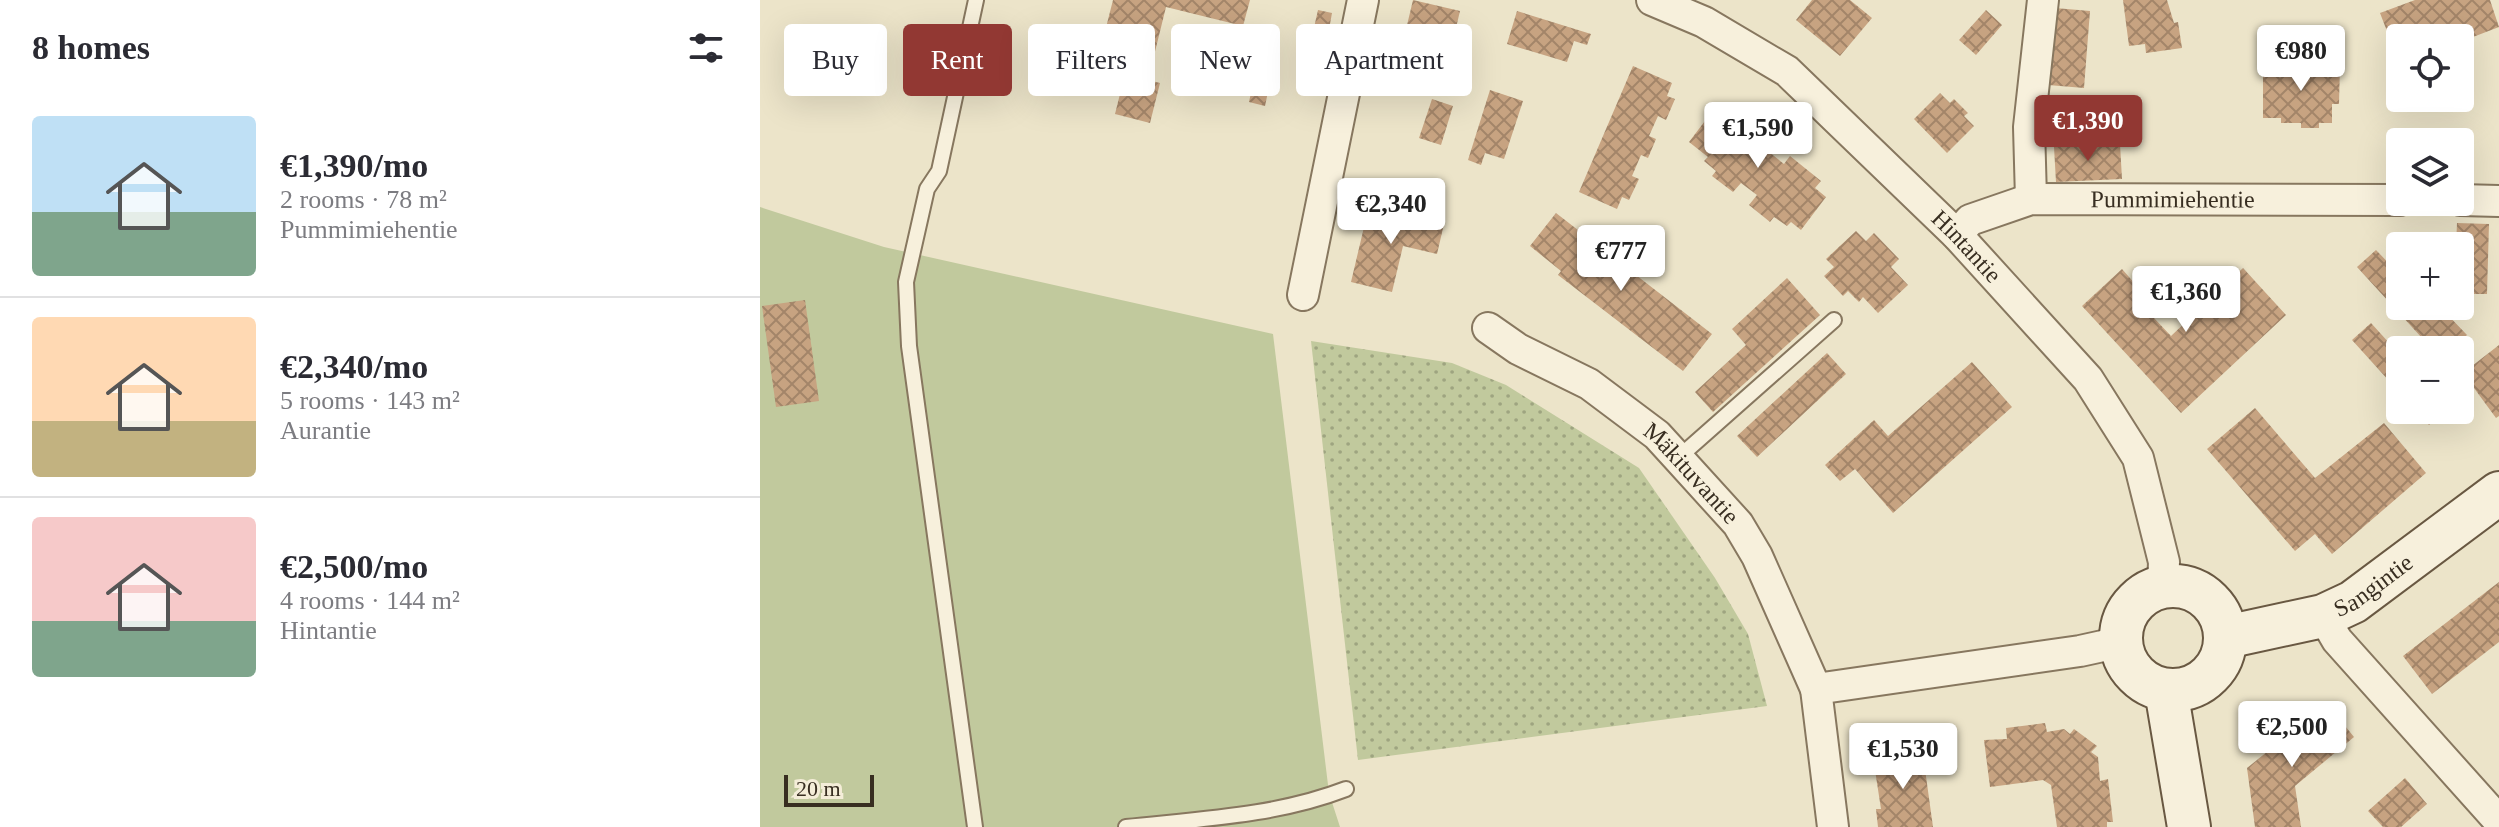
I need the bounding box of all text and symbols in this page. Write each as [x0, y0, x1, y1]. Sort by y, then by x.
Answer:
chip: Buy [784, 24, 887, 96]
chip: Rent [903, 24, 1012, 96]
chip: Filters [1028, 24, 1155, 96]
chip: New [1171, 24, 1280, 96]
chip: Apartment [1296, 24, 1472, 96]
map controls [2386, 24, 2474, 424]
button: locate [2386, 24, 2474, 112]
pin: €980 [2254, 25, 2348, 93]
icon: filters [684, 26, 728, 70]
text: 8 homes [32, 29, 150, 66]
text: €980 [2275, 36, 2327, 65]
pin: €1,390 [2023, 95, 2153, 163]
pin: €1,590 [1693, 102, 1823, 170]
text: €1,390 [2052, 106, 2124, 135]
text: €1,590 [1722, 113, 1794, 142]
button: layers [2386, 128, 2474, 216]
text: €1,390/mo [280, 147, 428, 184]
icon: home [96, 148, 192, 244]
pin: €2,340 [1326, 178, 1456, 246]
text: 2 rooms · 78 m² [280, 185, 447, 214]
street label: Pummimiehentie [2091, 186, 2255, 213]
text: €2,340 [1355, 189, 1427, 218]
street label: Hintantie [1927, 205, 2007, 288]
text: Pummimiehentie [280, 215, 458, 244]
pin: €777 [1574, 225, 1668, 293]
button: + [2386, 232, 2474, 320]
text: €777 [1595, 236, 1647, 265]
pin: €1,360 [2121, 266, 2251, 334]
text: €1,360 [2150, 277, 2222, 306]
button: − [2386, 336, 2474, 424]
text: €2,340/mo [280, 348, 428, 385]
icon: home [96, 349, 192, 445]
text: 5 rooms · 143 m² [280, 386, 460, 415]
text: Aurantie [280, 416, 371, 445]
street label: Mäkituvantie [1639, 417, 1744, 529]
text: €2,500/mo [280, 548, 428, 585]
icon: home [96, 549, 192, 645]
street label: Sangintie [2330, 549, 2418, 622]
text: 4 rooms · 144 m² [280, 586, 460, 615]
text: Hintantie [280, 616, 377, 645]
pin: €2,500 [2227, 701, 2357, 769]
text: €2,500 [2256, 712, 2328, 741]
pin: €1,530 [1838, 723, 1968, 791]
text: €1,530 [1867, 734, 1939, 763]
scale bar [784, 771, 874, 807]
text: 20 m [796, 776, 841, 801]

